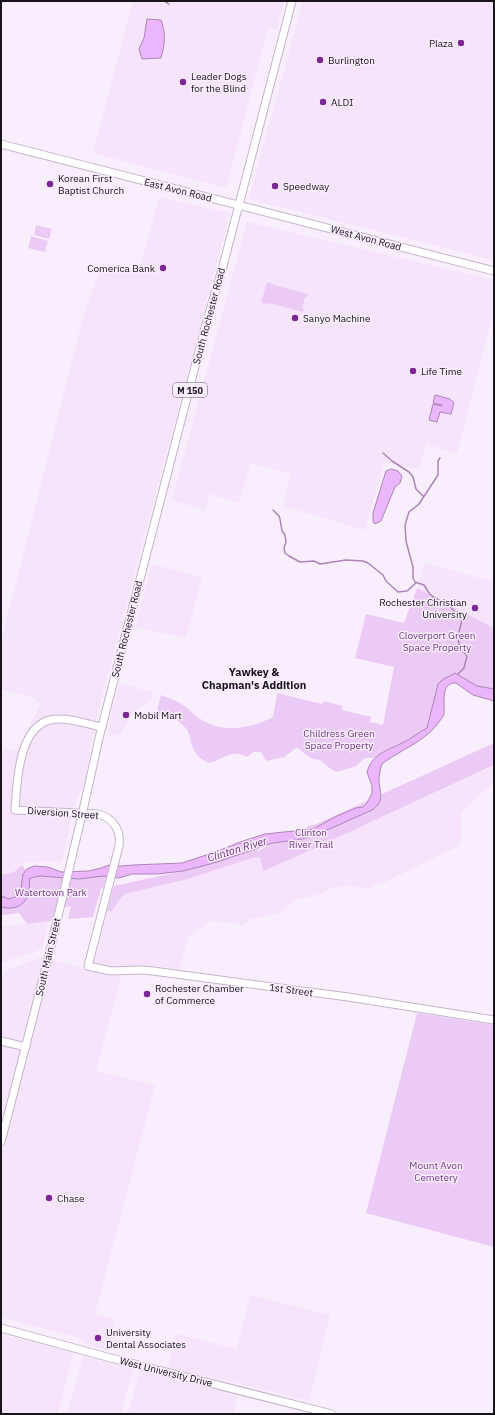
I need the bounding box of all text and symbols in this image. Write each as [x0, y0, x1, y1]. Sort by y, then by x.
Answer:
place label: Plaza [429, 37, 454, 50]
marker: Plaza [456, 38, 466, 48]
place label: Burlington [328, 54, 375, 67]
marker: Burlington [315, 55, 325, 65]
place label: Leader Dogs for the Blind [191, 70, 247, 95]
marker: Leader Dogs for the Blind [178, 77, 188, 87]
place label: ALDI [331, 96, 353, 109]
marker: ALDI [318, 97, 328, 107]
place label: Korean First Baptist Church [58, 172, 124, 197]
street label: East Avon Road [143, 175, 213, 205]
marker: Korean First Baptist Church [45, 179, 55, 189]
place label: Speedway [283, 180, 329, 193]
marker: Speedway [270, 181, 280, 191]
street label: West Avon Road [329, 222, 403, 254]
place label: Comerica Bank [87, 262, 156, 275]
marker: Comerica Bank [158, 263, 168, 273]
street label: South Rochester Road [190, 266, 228, 366]
place label: Sanyo Machine [303, 312, 371, 325]
marker: Sanyo Machine [290, 313, 300, 323]
place label: Life Time [421, 365, 463, 378]
marker: Life Time [408, 366, 418, 376]
road number: M 150 [173, 383, 207, 397]
street label: South Rochester Road [109, 579, 145, 679]
place label: Rochester Christian University [379, 596, 467, 621]
marker: Rochester Christian University [470, 603, 480, 613]
park label: Cloverport Green Space Property [399, 629, 475, 654]
district label: Yawkey & Chapman's Addition [202, 665, 306, 692]
place label: Mobil Mart [134, 709, 182, 722]
marker: Mobil Mart [121, 710, 131, 720]
park label: Childress Green Space Property [303, 727, 375, 752]
street label: Diversion Street [27, 804, 100, 822]
park label: Clinton River Trail [289, 826, 334, 851]
water label: Clinton River [205, 833, 269, 865]
park label: Watertown Park [15, 886, 88, 899]
street label: South Main Street [33, 916, 63, 997]
street label: 1st Street [268, 980, 314, 1000]
place label: Rochester Chamber of Commerce [155, 982, 244, 1007]
marker: Rochester Chamber of Commerce [142, 989, 152, 999]
park label: Mount Avon Cemetery [409, 1159, 463, 1184]
place label: Chase [57, 1192, 85, 1205]
marker: Chase [44, 1193, 54, 1203]
place label: University Dental Associates [106, 1326, 186, 1351]
marker: University Dental Associates [93, 1333, 103, 1343]
street label: West University Drive [118, 1354, 214, 1390]

